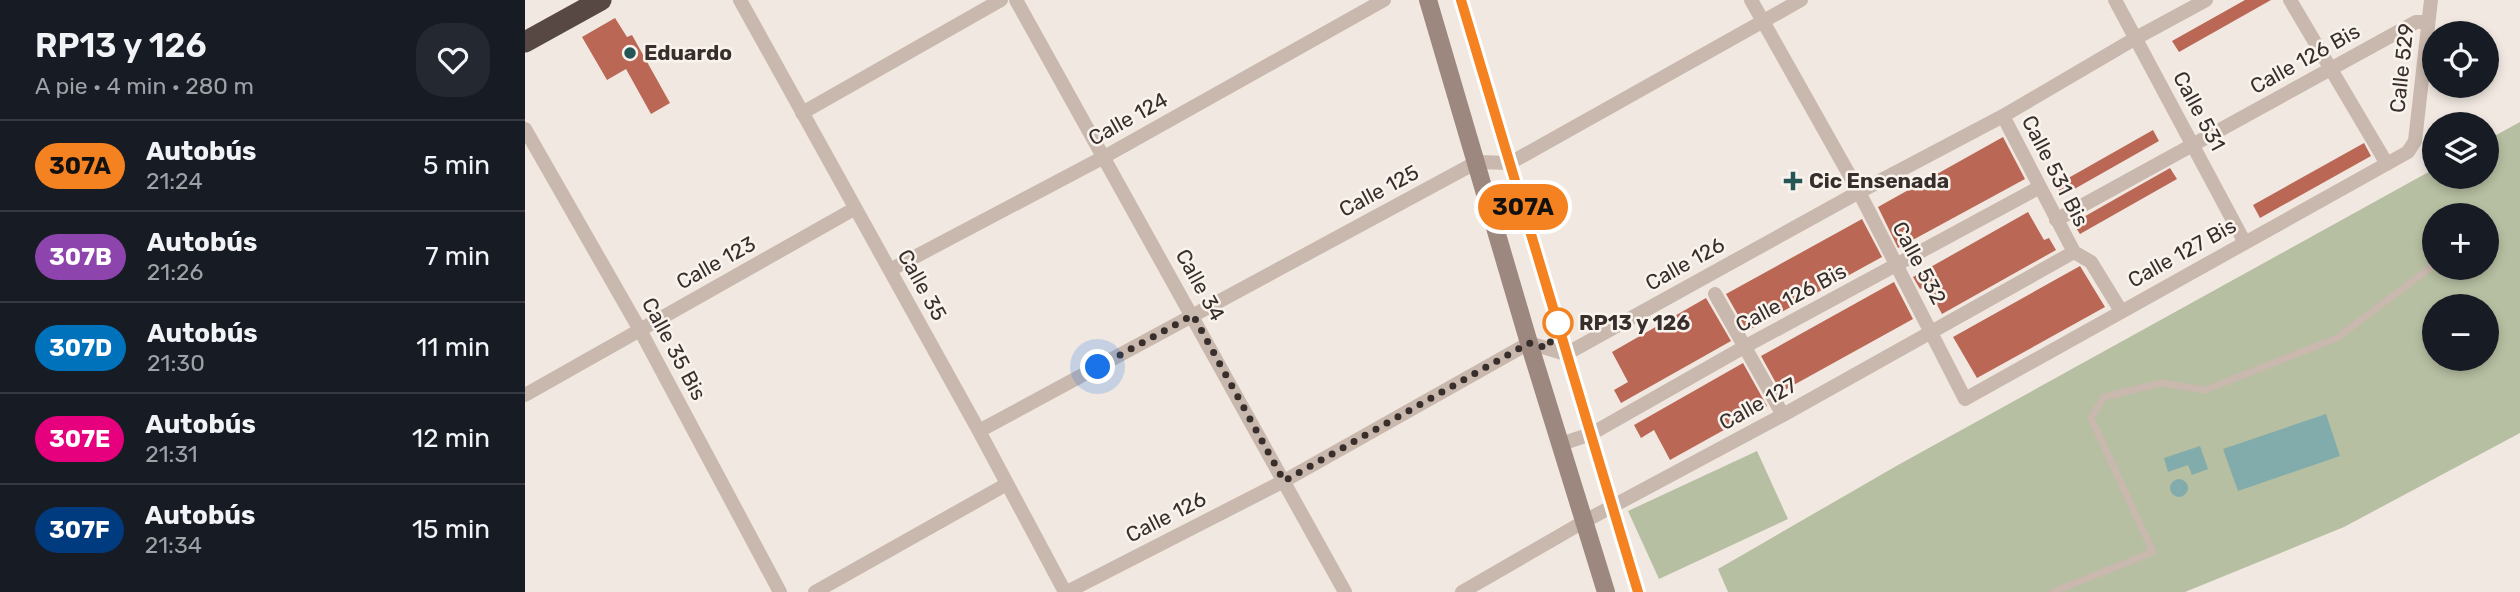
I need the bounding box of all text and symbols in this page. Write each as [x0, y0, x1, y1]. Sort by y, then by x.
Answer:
street label: Calle 126 Bis [2246, 18, 2364, 99]
map controls [2422, 21, 2499, 371]
button: locate [2422, 21, 2499, 98]
street label: Calle 529 [2384, 22, 2419, 114]
button: heart [416, 23, 490, 97]
text: RP13 y 126 [35, 26, 207, 65]
place label: Eduardo [644, 40, 732, 65]
marker: Eduardo [622, 45, 638, 61]
street label: Calle 531 [2168, 67, 2231, 155]
text: A pie · 4 min · 280 m [35, 72, 254, 100]
street label: Calle 124 [1084, 87, 1172, 151]
street label: Calle 531 Bis [2017, 111, 2094, 231]
button: layers [2422, 112, 2499, 189]
text: Autobús [146, 136, 257, 167]
text: 5 min [423, 150, 490, 181]
text: 307A [49, 152, 111, 180]
street label: Calle 125 [1335, 159, 1423, 222]
text: 21:24 [146, 167, 203, 195]
place label: Cic Ensenada [1809, 168, 1949, 193]
marker: Cic Ensenada [1783, 171, 1803, 191]
line badge: 307A [1474, 184, 1572, 230]
text: 307A [1492, 193, 1554, 221]
button: + [2422, 203, 2499, 280]
street label: Calle 127 Bis [2123, 213, 2240, 293]
street label: Calle 532 [1887, 217, 1952, 308]
text: Autobús [147, 227, 257, 258]
street label: Calle 123 [672, 231, 760, 294]
street label: Calle 126 [1641, 232, 1729, 296]
text: 7 min [425, 241, 490, 272]
text: 307B [49, 243, 112, 271]
street label: Calle 34 [1171, 244, 1230, 325]
street label: Calle 35 [893, 245, 952, 325]
text: 21:26 [147, 258, 203, 286]
street label: Calle 126 Bis [1731, 258, 1850, 337]
street label: Calle 35 Bis [637, 293, 712, 404]
button: − [2422, 294, 2499, 371]
marker: RP13 y 126 [1543, 308, 1573, 338]
place label: RP13 y 126 [1579, 310, 1690, 335]
text: Autobús [147, 318, 258, 349]
text: 11 min [416, 332, 490, 363]
text: 307D [49, 334, 112, 362]
text: 21:30 [147, 349, 205, 377]
your location [1080, 349, 1115, 384]
street label: Calle 127 [1715, 372, 1801, 435]
text: Autobús [145, 409, 256, 440]
text: 12 min [412, 423, 490, 454]
text: 307E [49, 425, 110, 453]
text: 21:31 [145, 440, 198, 468]
street label: Calle 126 [1121, 486, 1210, 547]
text: Autobús [145, 500, 255, 531]
text: 15 min [412, 514, 490, 545]
text: 307F [49, 516, 110, 544]
text: 21:34 [145, 531, 202, 559]

